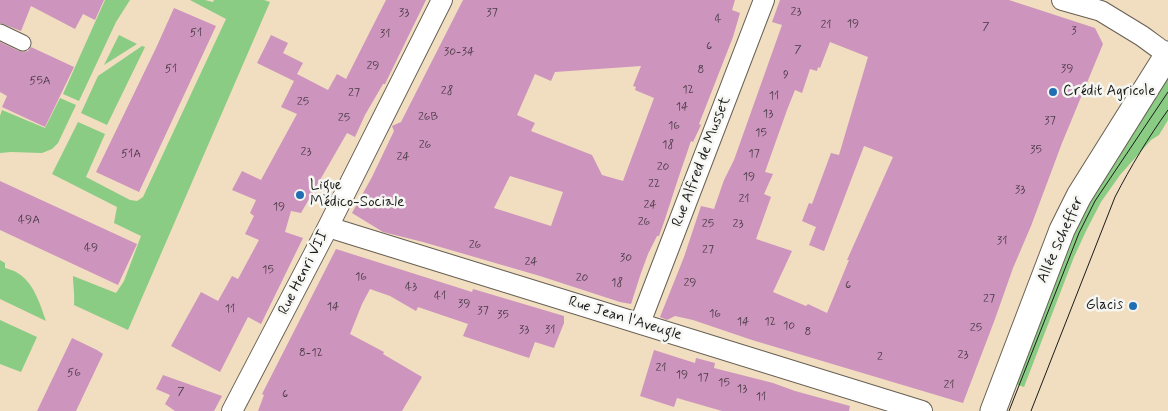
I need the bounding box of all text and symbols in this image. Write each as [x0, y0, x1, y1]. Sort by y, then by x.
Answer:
house number: 23 [791, 5, 801, 19]
house number: 33 [399, 6, 409, 20]
house number: 37 [486, 6, 498, 20]
house number: 4 [715, 12, 721, 26]
house number: 19 [847, 17, 859, 31]
house number: 21 [820, 18, 832, 32]
house number: 7 [982, 20, 990, 34]
house number: 3 [1071, 24, 1077, 38]
house number: 51 [190, 26, 202, 40]
house number: 31 [380, 27, 390, 41]
house number: 6 [706, 39, 712, 53]
house number: 7 [794, 43, 802, 57]
house number: 30-34 [444, 45, 474, 59]
house number: 29 [366, 59, 380, 73]
house number: 51 [165, 62, 177, 76]
house number: 39 [1061, 62, 1073, 76]
house number: 8 [698, 63, 704, 77]
house number: 9 [783, 68, 789, 82]
house number: 55A [29, 74, 51, 88]
house number: 12 [682, 83, 694, 97]
place label: Crédit Agricole [1063, 83, 1155, 101]
house number: 28 [441, 84, 453, 98]
house number: 27 [348, 86, 360, 100]
marker: Crédit Agricole [1047, 86, 1059, 98]
house number: 11 [769, 89, 779, 103]
street label: Rue Alfred de Musset [669, 94, 735, 230]
house number: 25 [297, 95, 309, 109]
house number: 14 [676, 100, 688, 114]
house number: 13 [763, 107, 773, 121]
house number: 26B [418, 110, 438, 124]
house number: 25 [338, 111, 350, 125]
house number: 37 [1044, 114, 1056, 128]
house number: 16 [668, 119, 680, 133]
house number: 15 [755, 126, 767, 140]
house number: 26 [419, 138, 431, 152]
house number: 18 [662, 138, 674, 152]
house number: 35 [1030, 143, 1042, 157]
house number: 23 [301, 145, 311, 159]
house number: 51A [121, 147, 141, 161]
house number: 17 [748, 147, 760, 161]
house number: 24 [396, 150, 410, 164]
house number: 20 [657, 160, 669, 174]
house number: 19 [743, 170, 755, 184]
place label: Ligue Médico-Sociale [310, 177, 404, 212]
house number: 22 [648, 177, 660, 191]
house number: 33 [1015, 183, 1025, 197]
marker: Ligue Médico-Sociale [294, 189, 306, 201]
house number: 21 [738, 192, 750, 206]
street label: Allée Scheffer [1034, 194, 1088, 286]
house number: 24 [643, 198, 657, 212]
house number: 19 [273, 200, 285, 214]
house number: 49A [18, 213, 40, 227]
house number: 26 [638, 215, 650, 229]
house number: 25 [702, 217, 714, 231]
house number: 23 [733, 217, 743, 231]
street label: Rue Henri VII [275, 228, 333, 318]
house number: 31 [997, 234, 1007, 248]
house number: 26 [469, 238, 481, 252]
house number: 49 [84, 241, 98, 255]
house number: 27 [702, 243, 714, 257]
house number: 30 [620, 251, 632, 265]
house number: 24 [524, 255, 538, 269]
house number: 15 [262, 263, 274, 277]
house number: 16 [355, 270, 367, 284]
house number: 20 [576, 271, 588, 285]
house number: 18 [611, 276, 623, 290]
house number: 29 [683, 276, 697, 290]
house number: 6 [845, 278, 851, 292]
house number: 43 [405, 280, 417, 294]
house number: 41 [434, 289, 446, 303]
house number: 27 [983, 292, 995, 306]
street label: Rue Jean l'Aveugle [566, 293, 684, 345]
house number: 39 [458, 297, 470, 311]
place label: Glacis [1086, 297, 1123, 315]
house number: 14 [327, 300, 339, 314]
marker: Glacis [1127, 300, 1139, 312]
house number: 11 [225, 302, 235, 316]
house number: 37 [477, 304, 489, 318]
house number: 16 [709, 307, 721, 321]
house number: 35 [497, 308, 509, 322]
house number: 14 [737, 315, 749, 329]
house number: 12 [764, 315, 776, 329]
house number: 10 [783, 319, 795, 333]
house number: 25 [970, 321, 982, 335]
house number: 33 [519, 323, 529, 337]
house number: 31 [545, 323, 555, 337]
house number: 8 [805, 325, 811, 339]
house number: 8-12 [299, 346, 323, 360]
house number: 23 [958, 348, 968, 362]
house number: 2 [877, 350, 883, 364]
house number: 21 [655, 361, 667, 375]
house number: 56 [67, 366, 81, 380]
house number: 19 [676, 368, 688, 382]
house number: 17 [697, 371, 709, 385]
house number: 15 [718, 376, 730, 390]
house number: 21 [943, 378, 955, 392]
house number: 13 [737, 382, 747, 396]
house number: 7 [177, 385, 185, 399]
house number: 6 [282, 387, 288, 401]
house number: 11 [756, 390, 766, 404]

